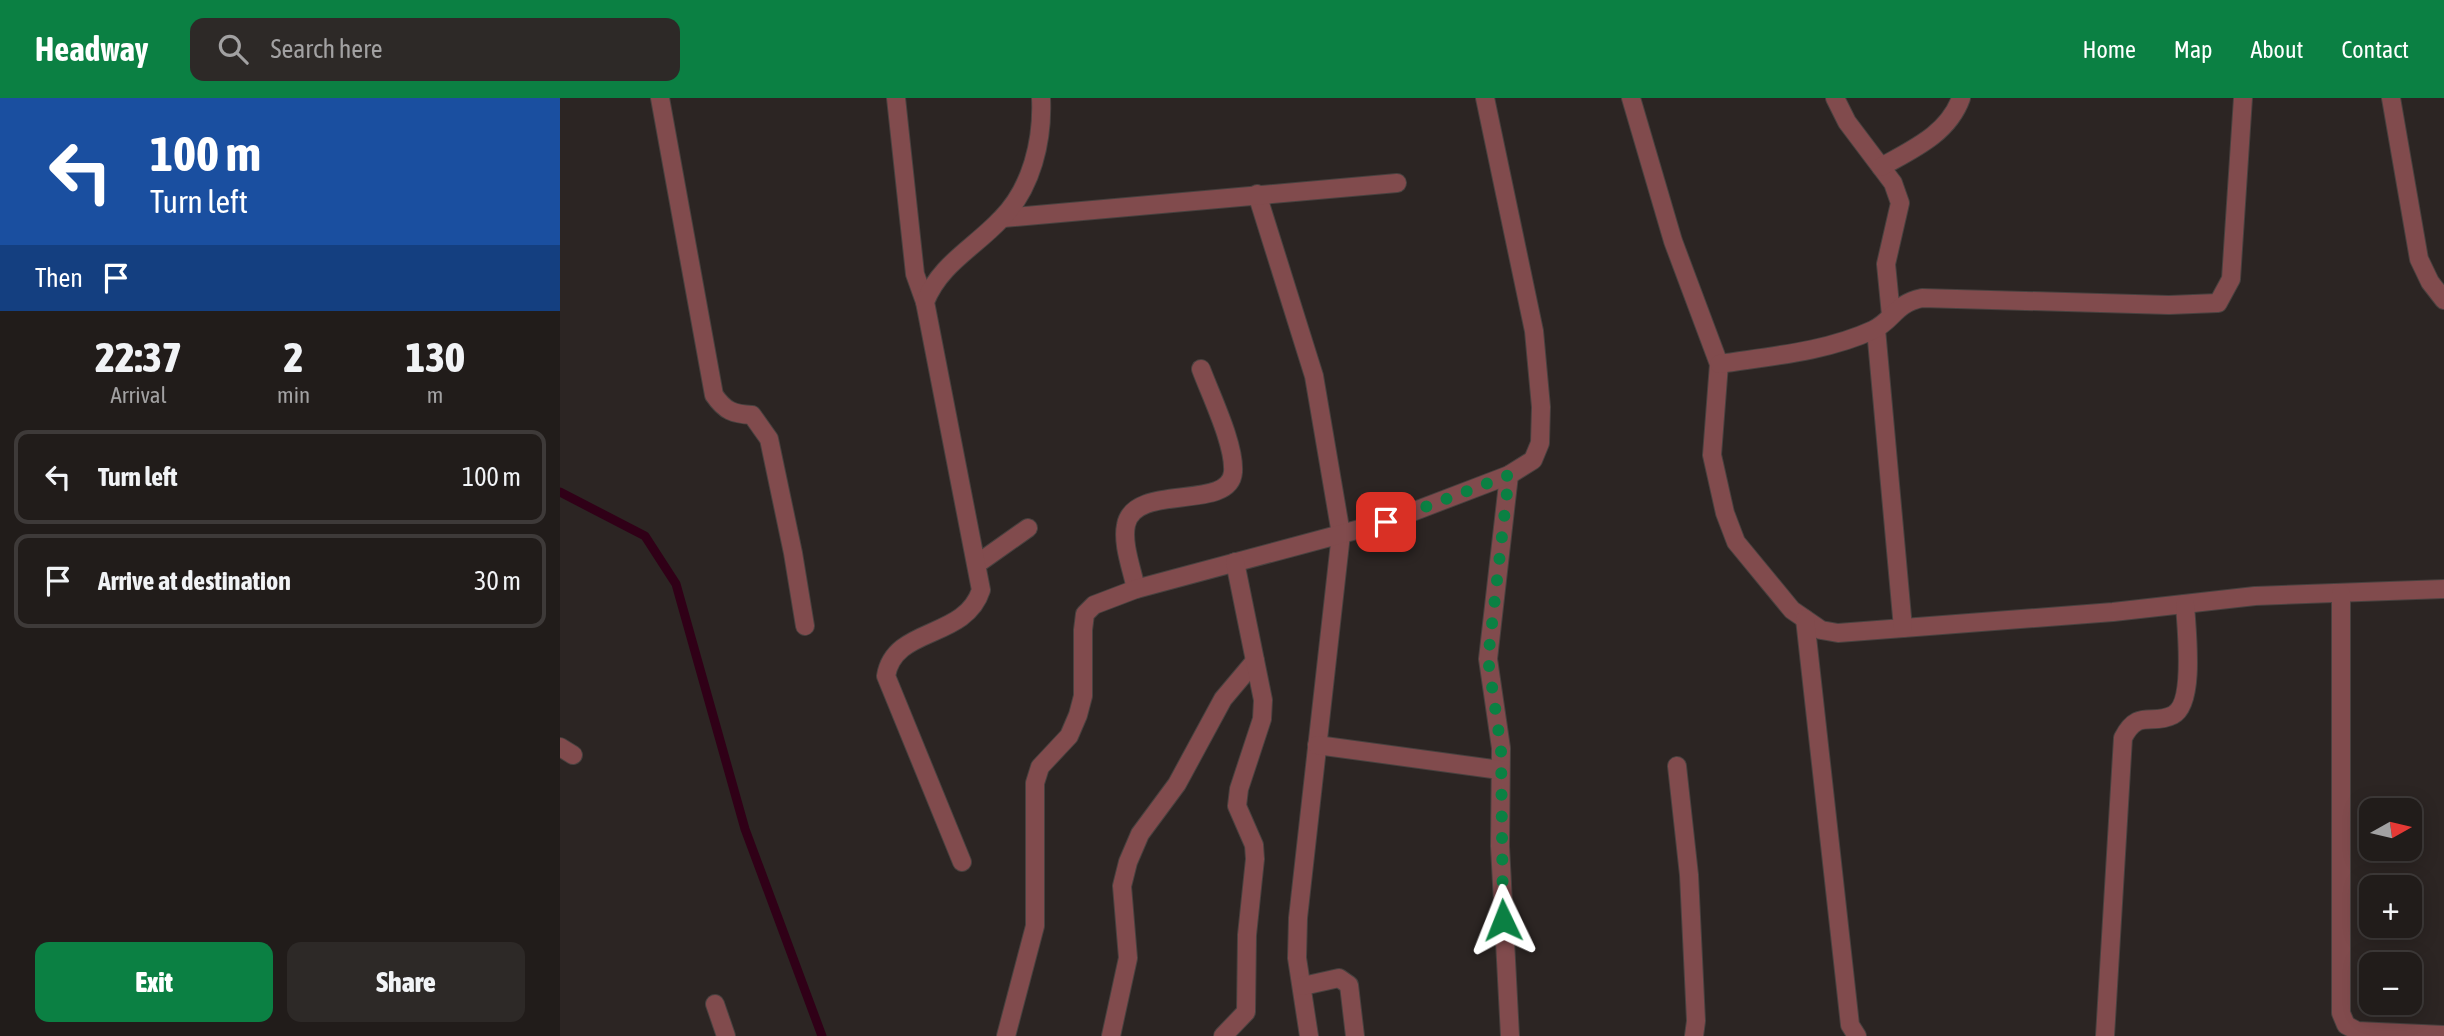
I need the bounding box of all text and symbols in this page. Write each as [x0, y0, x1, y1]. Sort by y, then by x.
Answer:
search box [190, 18, 680, 81]
text: Headway [35, 30, 148, 68]
icon: search [214, 30, 252, 68]
text: Search here [270, 34, 383, 64]
text: Home [2082, 36, 2136, 63]
text: Map [2174, 36, 2212, 63]
text: About [2250, 36, 2303, 63]
text: Contact [2341, 36, 2409, 63]
text: 100 m [150, 125, 261, 181]
icon: left [35, 126, 126, 217]
text: Turn left [150, 183, 248, 220]
icon: arrive [97, 259, 135, 297]
text: Then [35, 263, 83, 293]
text: 22:37 [95, 333, 182, 381]
text: 2 [284, 333, 303, 381]
text: 130 [405, 333, 465, 381]
text: Arrival [110, 382, 167, 408]
text: min [277, 382, 310, 408]
text: m [427, 382, 443, 408]
icon: left [39, 458, 77, 496]
text: Turn left [98, 462, 178, 492]
text: 100 m [462, 462, 521, 492]
pin [1356, 492, 1416, 552]
icon: arrive [1367, 503, 1405, 541]
icon: arrive [39, 562, 77, 600]
text: Arrive at destination [98, 566, 291, 596]
text: 30 m [474, 566, 521, 596]
north arrow [2359, 798, 2422, 861]
map controls [2359, 798, 2422, 1015]
button: + [2359, 875, 2422, 938]
position arrow [1466, 883, 1540, 957]
button: Exit [35, 942, 273, 1022]
button: Share [287, 942, 525, 1022]
button: − [2359, 952, 2422, 1015]

